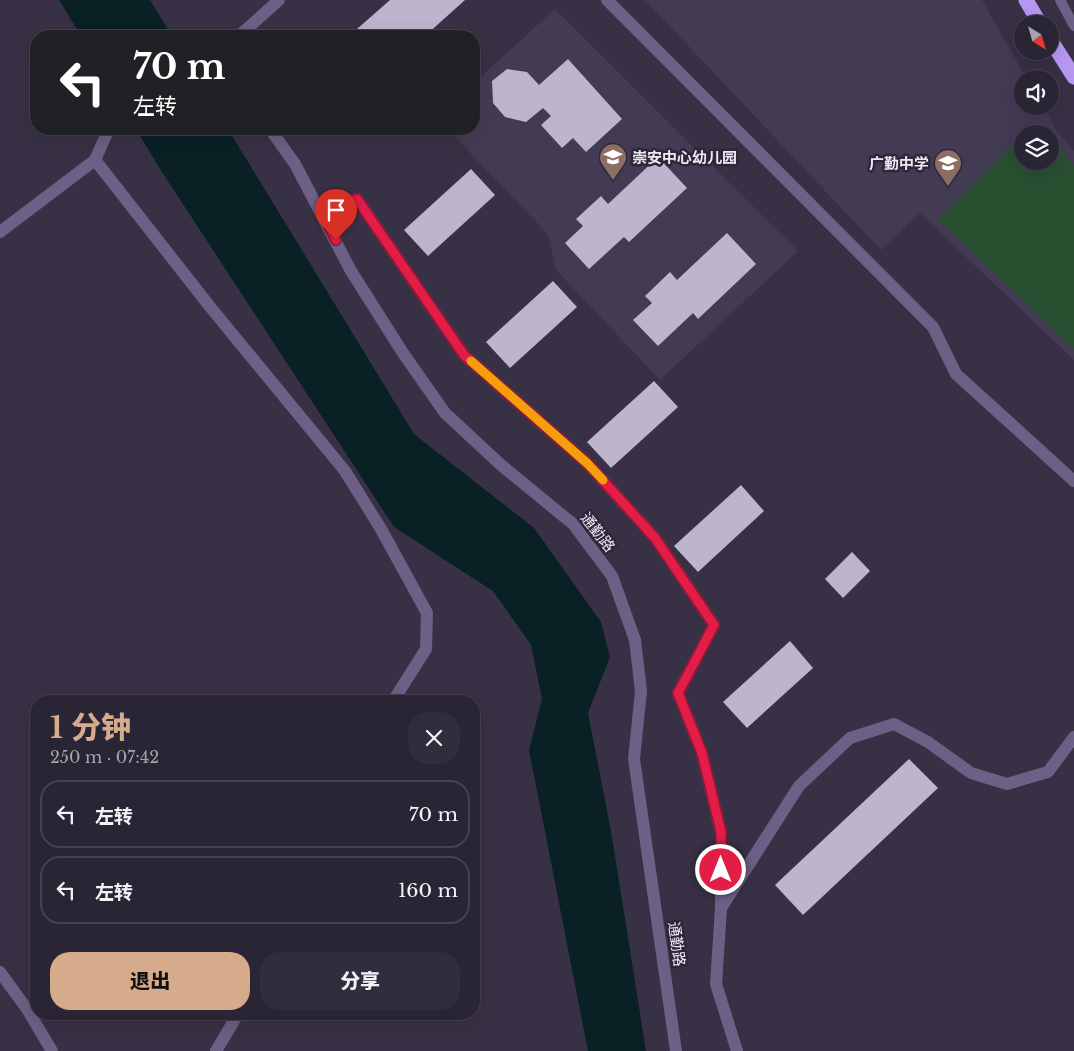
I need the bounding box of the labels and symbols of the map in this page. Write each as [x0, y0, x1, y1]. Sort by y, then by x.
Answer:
north arrow [1014, 15, 1059, 60]
school or university icon: 崇安中心幼儿园 [598, 142, 628, 181]
place label: 崇安中心幼儿园 [632, 148, 737, 167]
school or university icon: 广勤中学 [933, 148, 963, 187]
place label: 广勤中学 [869, 154, 929, 173]
pin [315, 189, 357, 240]
street label: 通勤路 [577, 508, 619, 556]
position arrow [694, 843, 746, 895]
street label: 通勤路 [664, 920, 690, 968]

